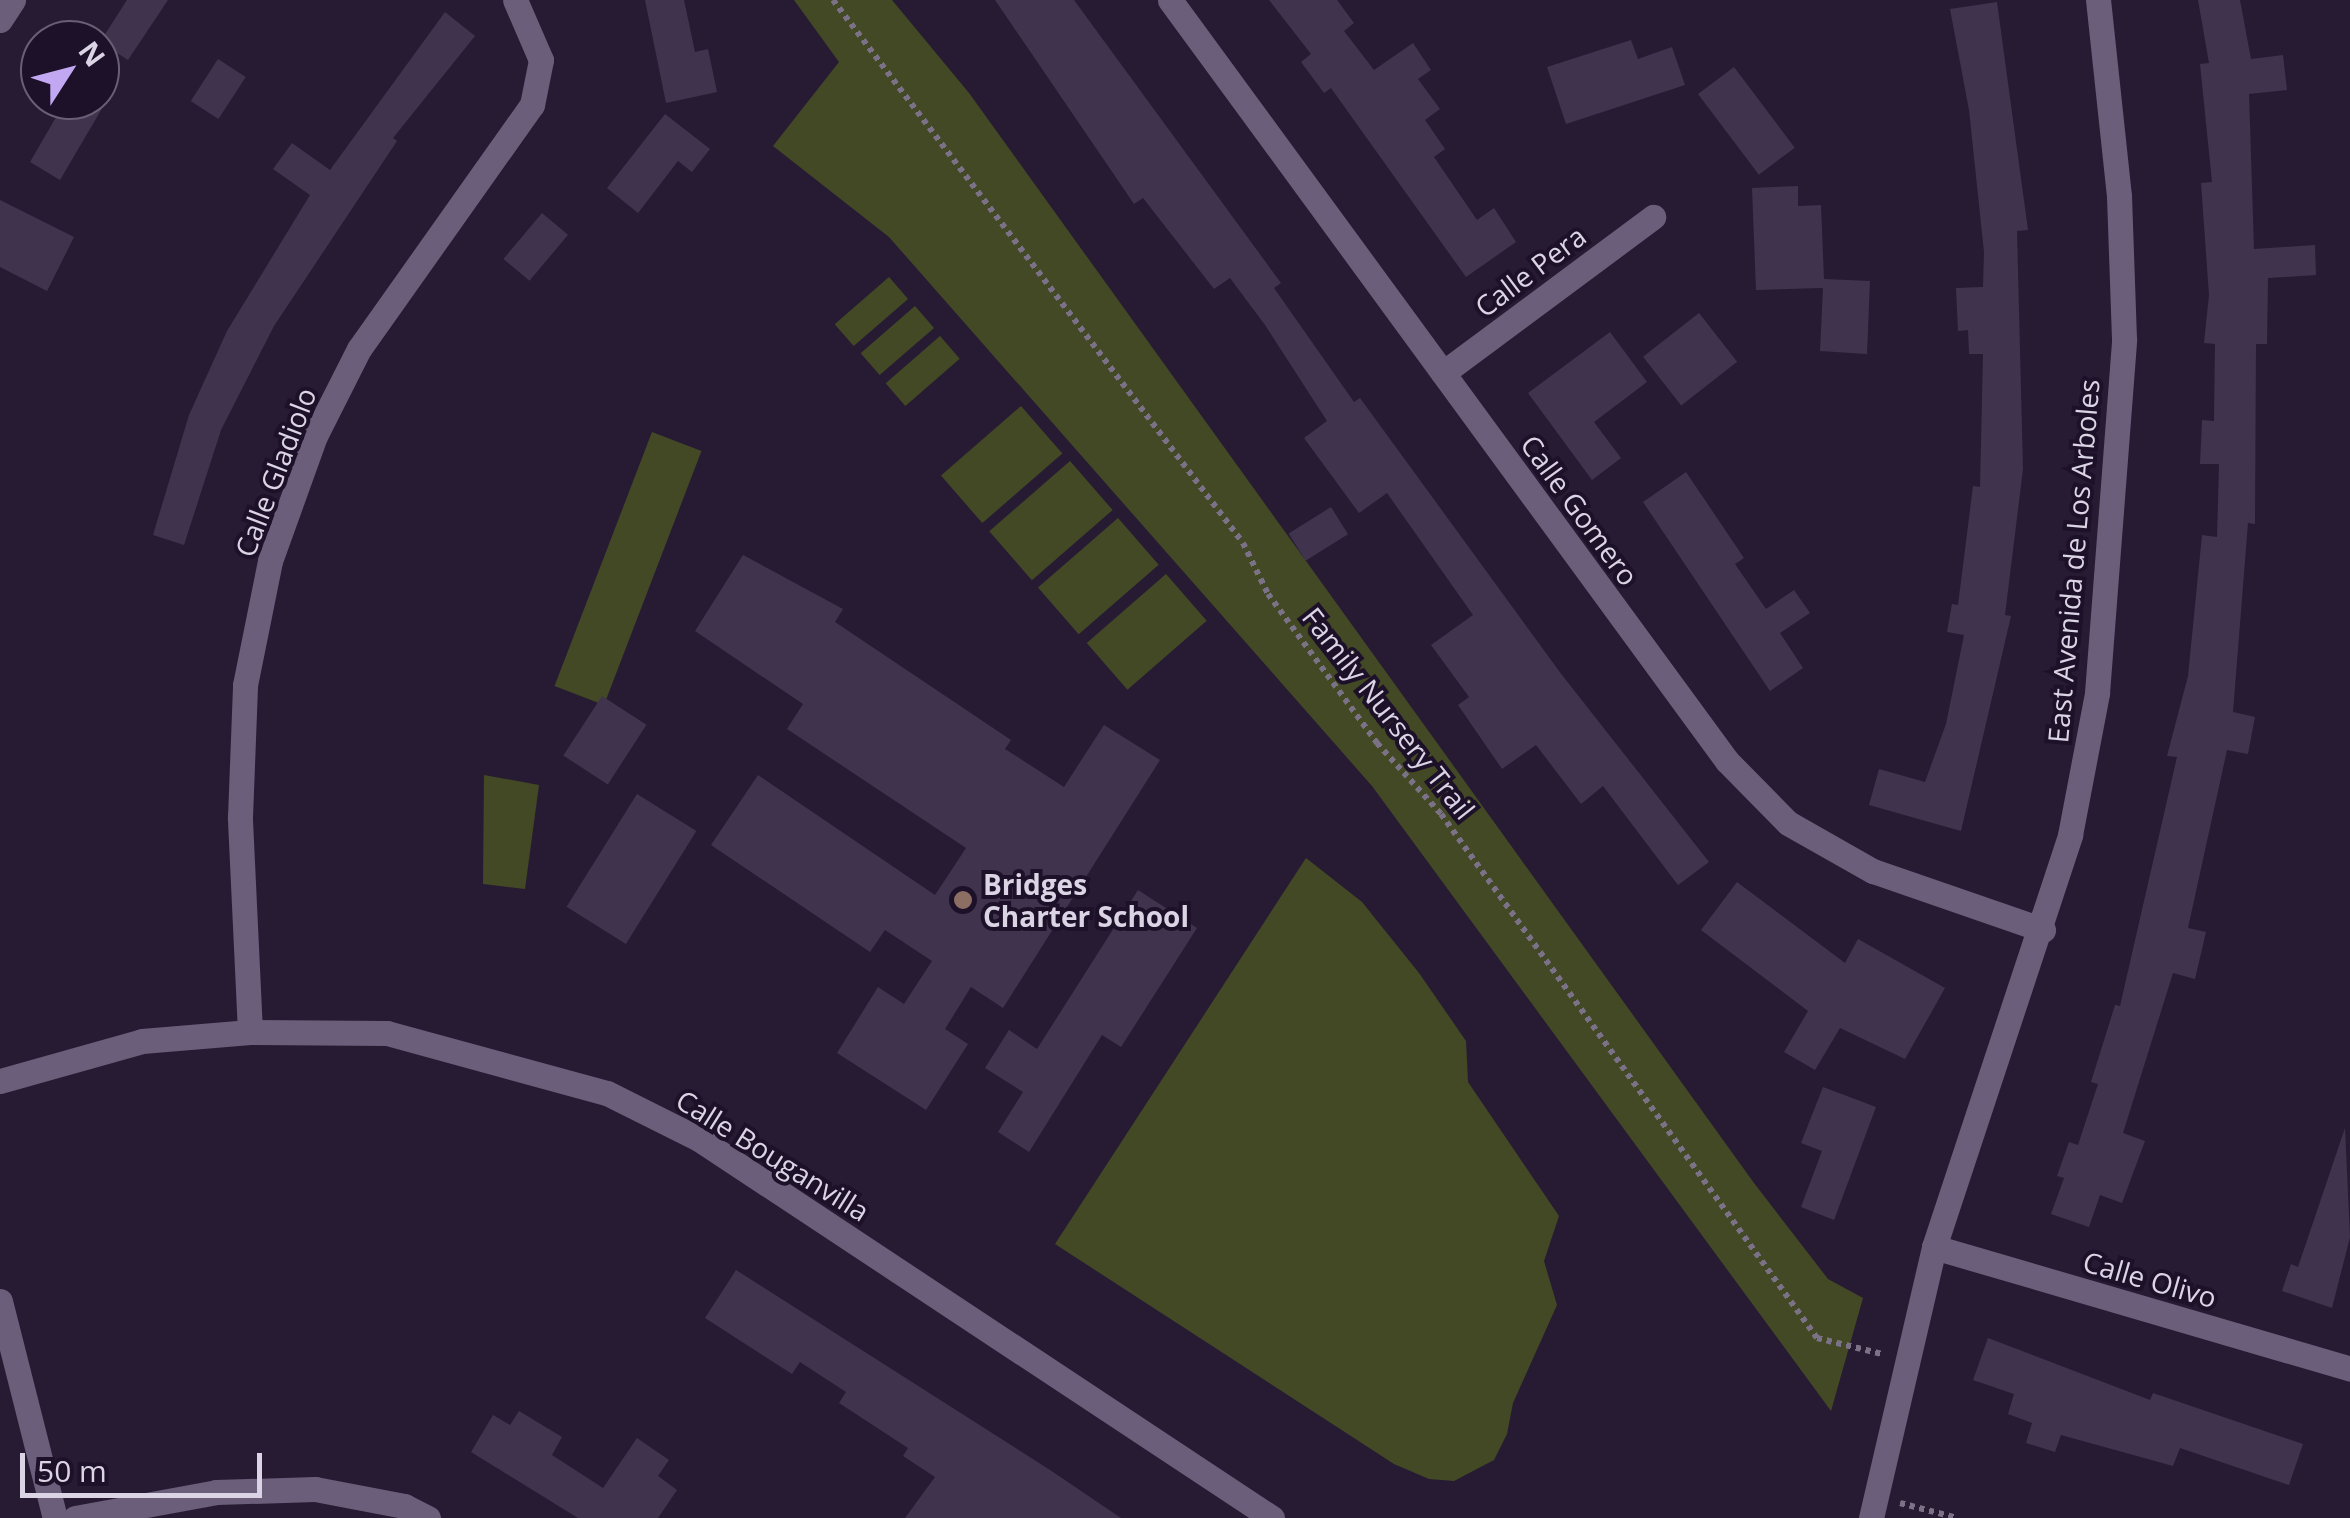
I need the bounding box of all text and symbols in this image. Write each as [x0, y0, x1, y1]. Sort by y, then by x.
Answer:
north arrow [20, 20, 120, 120]
text: N [71, 33, 115, 74]
street label: Calle Pera [1468, 218, 1592, 324]
street label: East Avenida de Los Arboles [2040, 378, 2106, 744]
street label: Calle Gladiolo [227, 383, 323, 561]
street label: Calle Gomero [1514, 428, 1646, 592]
street label: Family Nursery Trail [1296, 600, 1482, 826]
place label: Bridges Charter School [983, 867, 1189, 933]
marker: Bridges Charter School [952, 889, 974, 911]
street label: Calle Bouganvilla [670, 1082, 876, 1228]
street label: Calle Olivo [2079, 1244, 2221, 1314]
scale bar [25, 1433, 268, 1495]
text: 50 m [37, 1450, 107, 1491]

